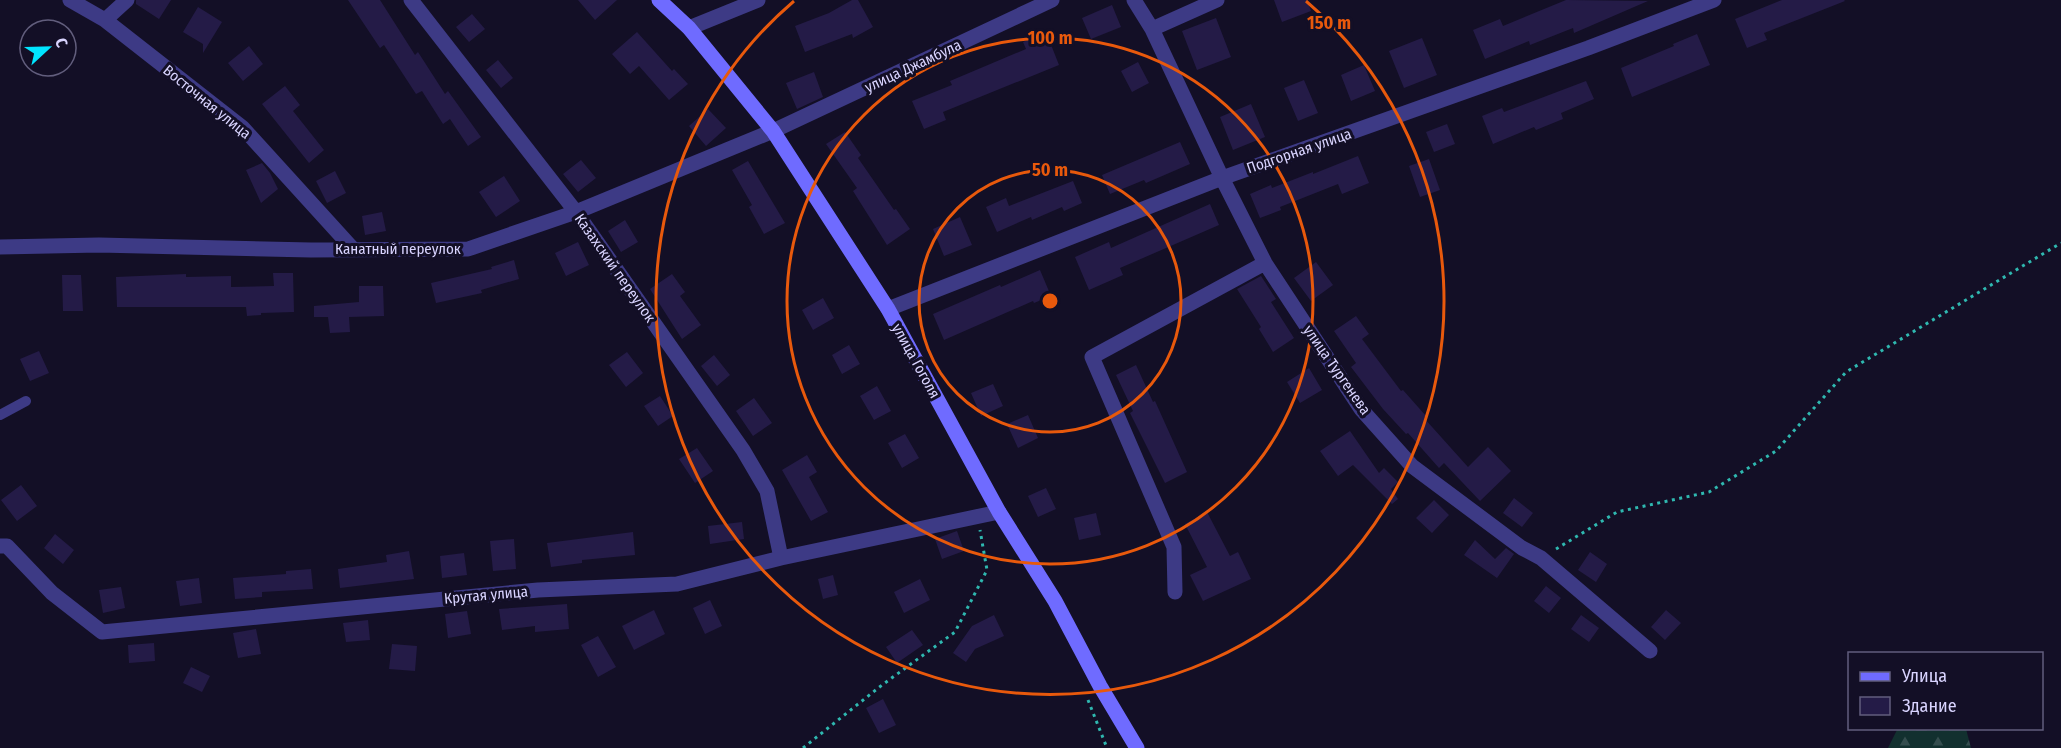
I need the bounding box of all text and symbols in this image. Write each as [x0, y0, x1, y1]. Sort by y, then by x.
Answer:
text: 150 m [1307, 12, 1351, 34]
north arrow [18, 18, 78, 78]
text: 100 m [1028, 27, 1072, 49]
text: С [51, 35, 72, 51]
street label: улица Джамбула [862, 36, 964, 96]
street label: Восточная улица [160, 61, 254, 143]
street label: Подгорная улица [1244, 125, 1354, 177]
text: 50 m [1032, 159, 1068, 181]
street label: Казахский переулок [571, 210, 659, 326]
street label: Канатный переулок [335, 240, 461, 258]
centre of rings [1040, 291, 1060, 311]
street label: улица Гоголя [888, 320, 944, 402]
street label: улица Тургенева [1299, 322, 1375, 418]
street label: Крутая улица [443, 582, 529, 608]
legend [1848, 652, 2043, 730]
text: Улица [1901, 665, 1947, 687]
text: Здание [1902, 695, 1957, 717]

